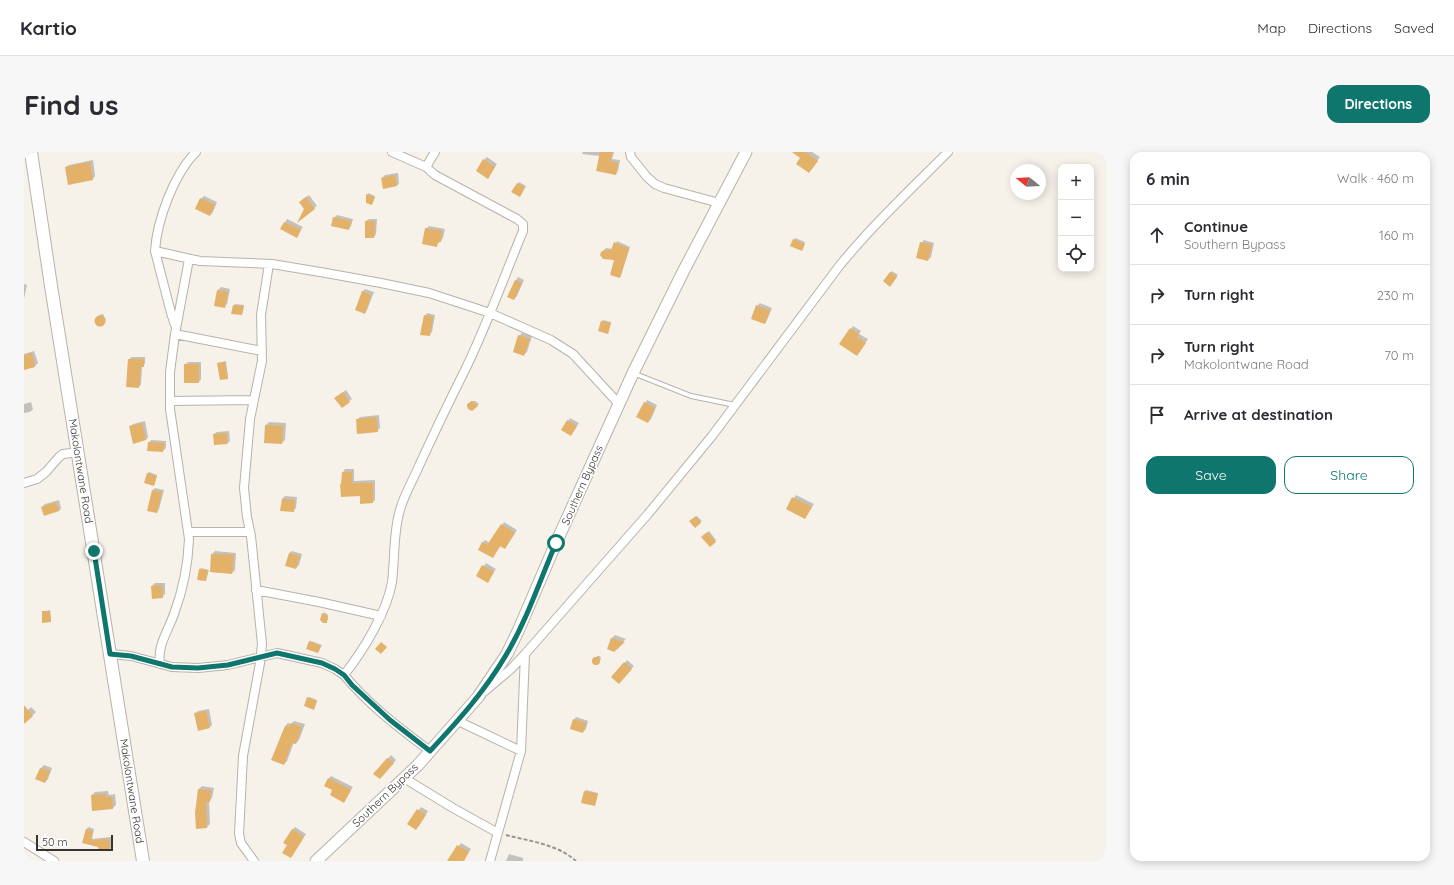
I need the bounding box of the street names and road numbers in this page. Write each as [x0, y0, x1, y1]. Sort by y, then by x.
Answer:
street label: Makolontwane Road [66, 418, 96, 524]
street label: Southern Bypass [558, 443, 606, 527]
street label: Makolontwane Road [117, 738, 147, 844]
street label: Southern Bypass [349, 760, 421, 830]

